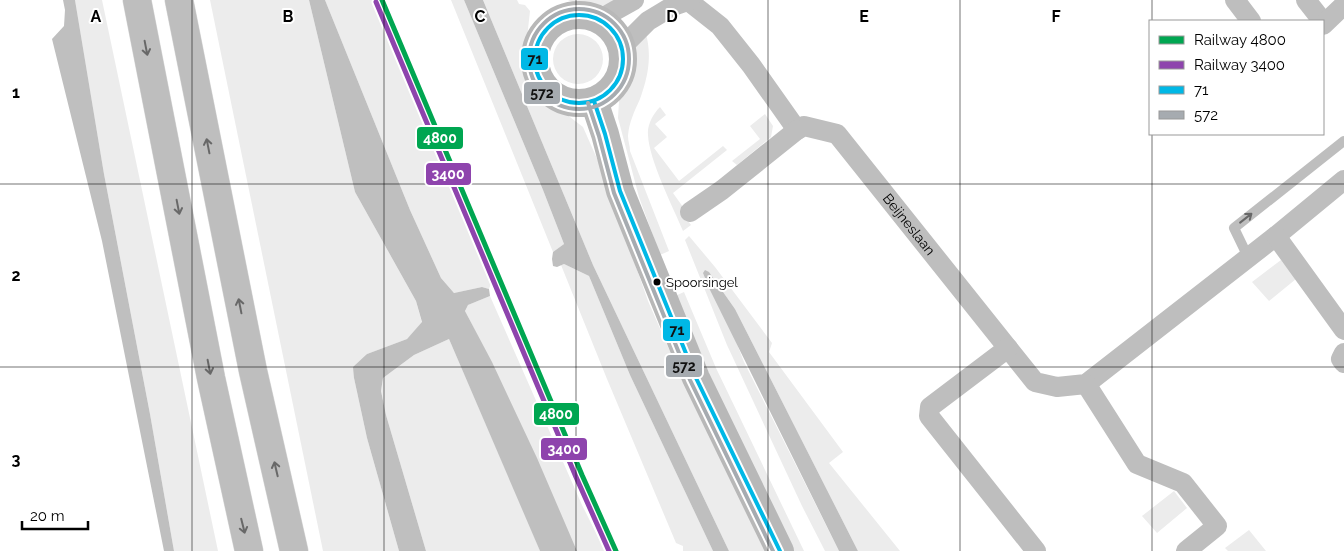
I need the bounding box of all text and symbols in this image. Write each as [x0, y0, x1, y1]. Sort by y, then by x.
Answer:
text: A [91, 7, 102, 26]
text: B [283, 7, 294, 26]
text: C [475, 7, 486, 26]
text: D [666, 7, 678, 26]
text: E [859, 7, 869, 26]
text: F [1051, 7, 1061, 26]
legend [1149, 20, 1324, 135]
text: Railway 4800 [1194, 31, 1286, 49]
one-way arrow [142, 39, 152, 55]
line badge: 71 [520, 47, 549, 71]
text: 71 [528, 51, 542, 67]
text: Railway 3400 [1194, 56, 1285, 74]
line badge: 572 [523, 81, 561, 105]
text: 71 [1194, 81, 1209, 99]
text: 1 [12, 83, 20, 102]
text: 572 [530, 85, 554, 101]
text: 572 [1194, 106, 1218, 124]
line badge: 4800 [416, 126, 464, 150]
text: 4800 [423, 130, 457, 146]
one-way arrow [203, 139, 212, 155]
line badge: 3400 [425, 162, 472, 186]
text: 3400 [432, 166, 465, 182]
street label: Beijneslaan [880, 190, 938, 258]
one-way arrow [173, 199, 183, 215]
one-way arrow [1239, 212, 1252, 223]
text: 2 [11, 266, 21, 285]
place label: Spoorsingel [666, 275, 738, 290]
marker: Spoorsingel [652, 277, 662, 287]
one-way arrow [235, 298, 244, 314]
line badge: 71 [662, 318, 691, 342]
text: 71 [670, 322, 684, 338]
line badge: 572 [665, 354, 703, 378]
one-way arrow [205, 358, 214, 374]
text: 572 [672, 358, 696, 374]
line badge: 4800 [533, 402, 580, 426]
text: 4800 [539, 406, 573, 422]
line badge: 3400 [540, 437, 588, 461]
text: 3400 [548, 441, 581, 457]
text: 3 [12, 450, 21, 469]
one-way arrow [271, 462, 280, 478]
scale bar [22, 498, 89, 530]
text: 20 m [30, 507, 65, 525]
one-way arrow [239, 517, 248, 533]

